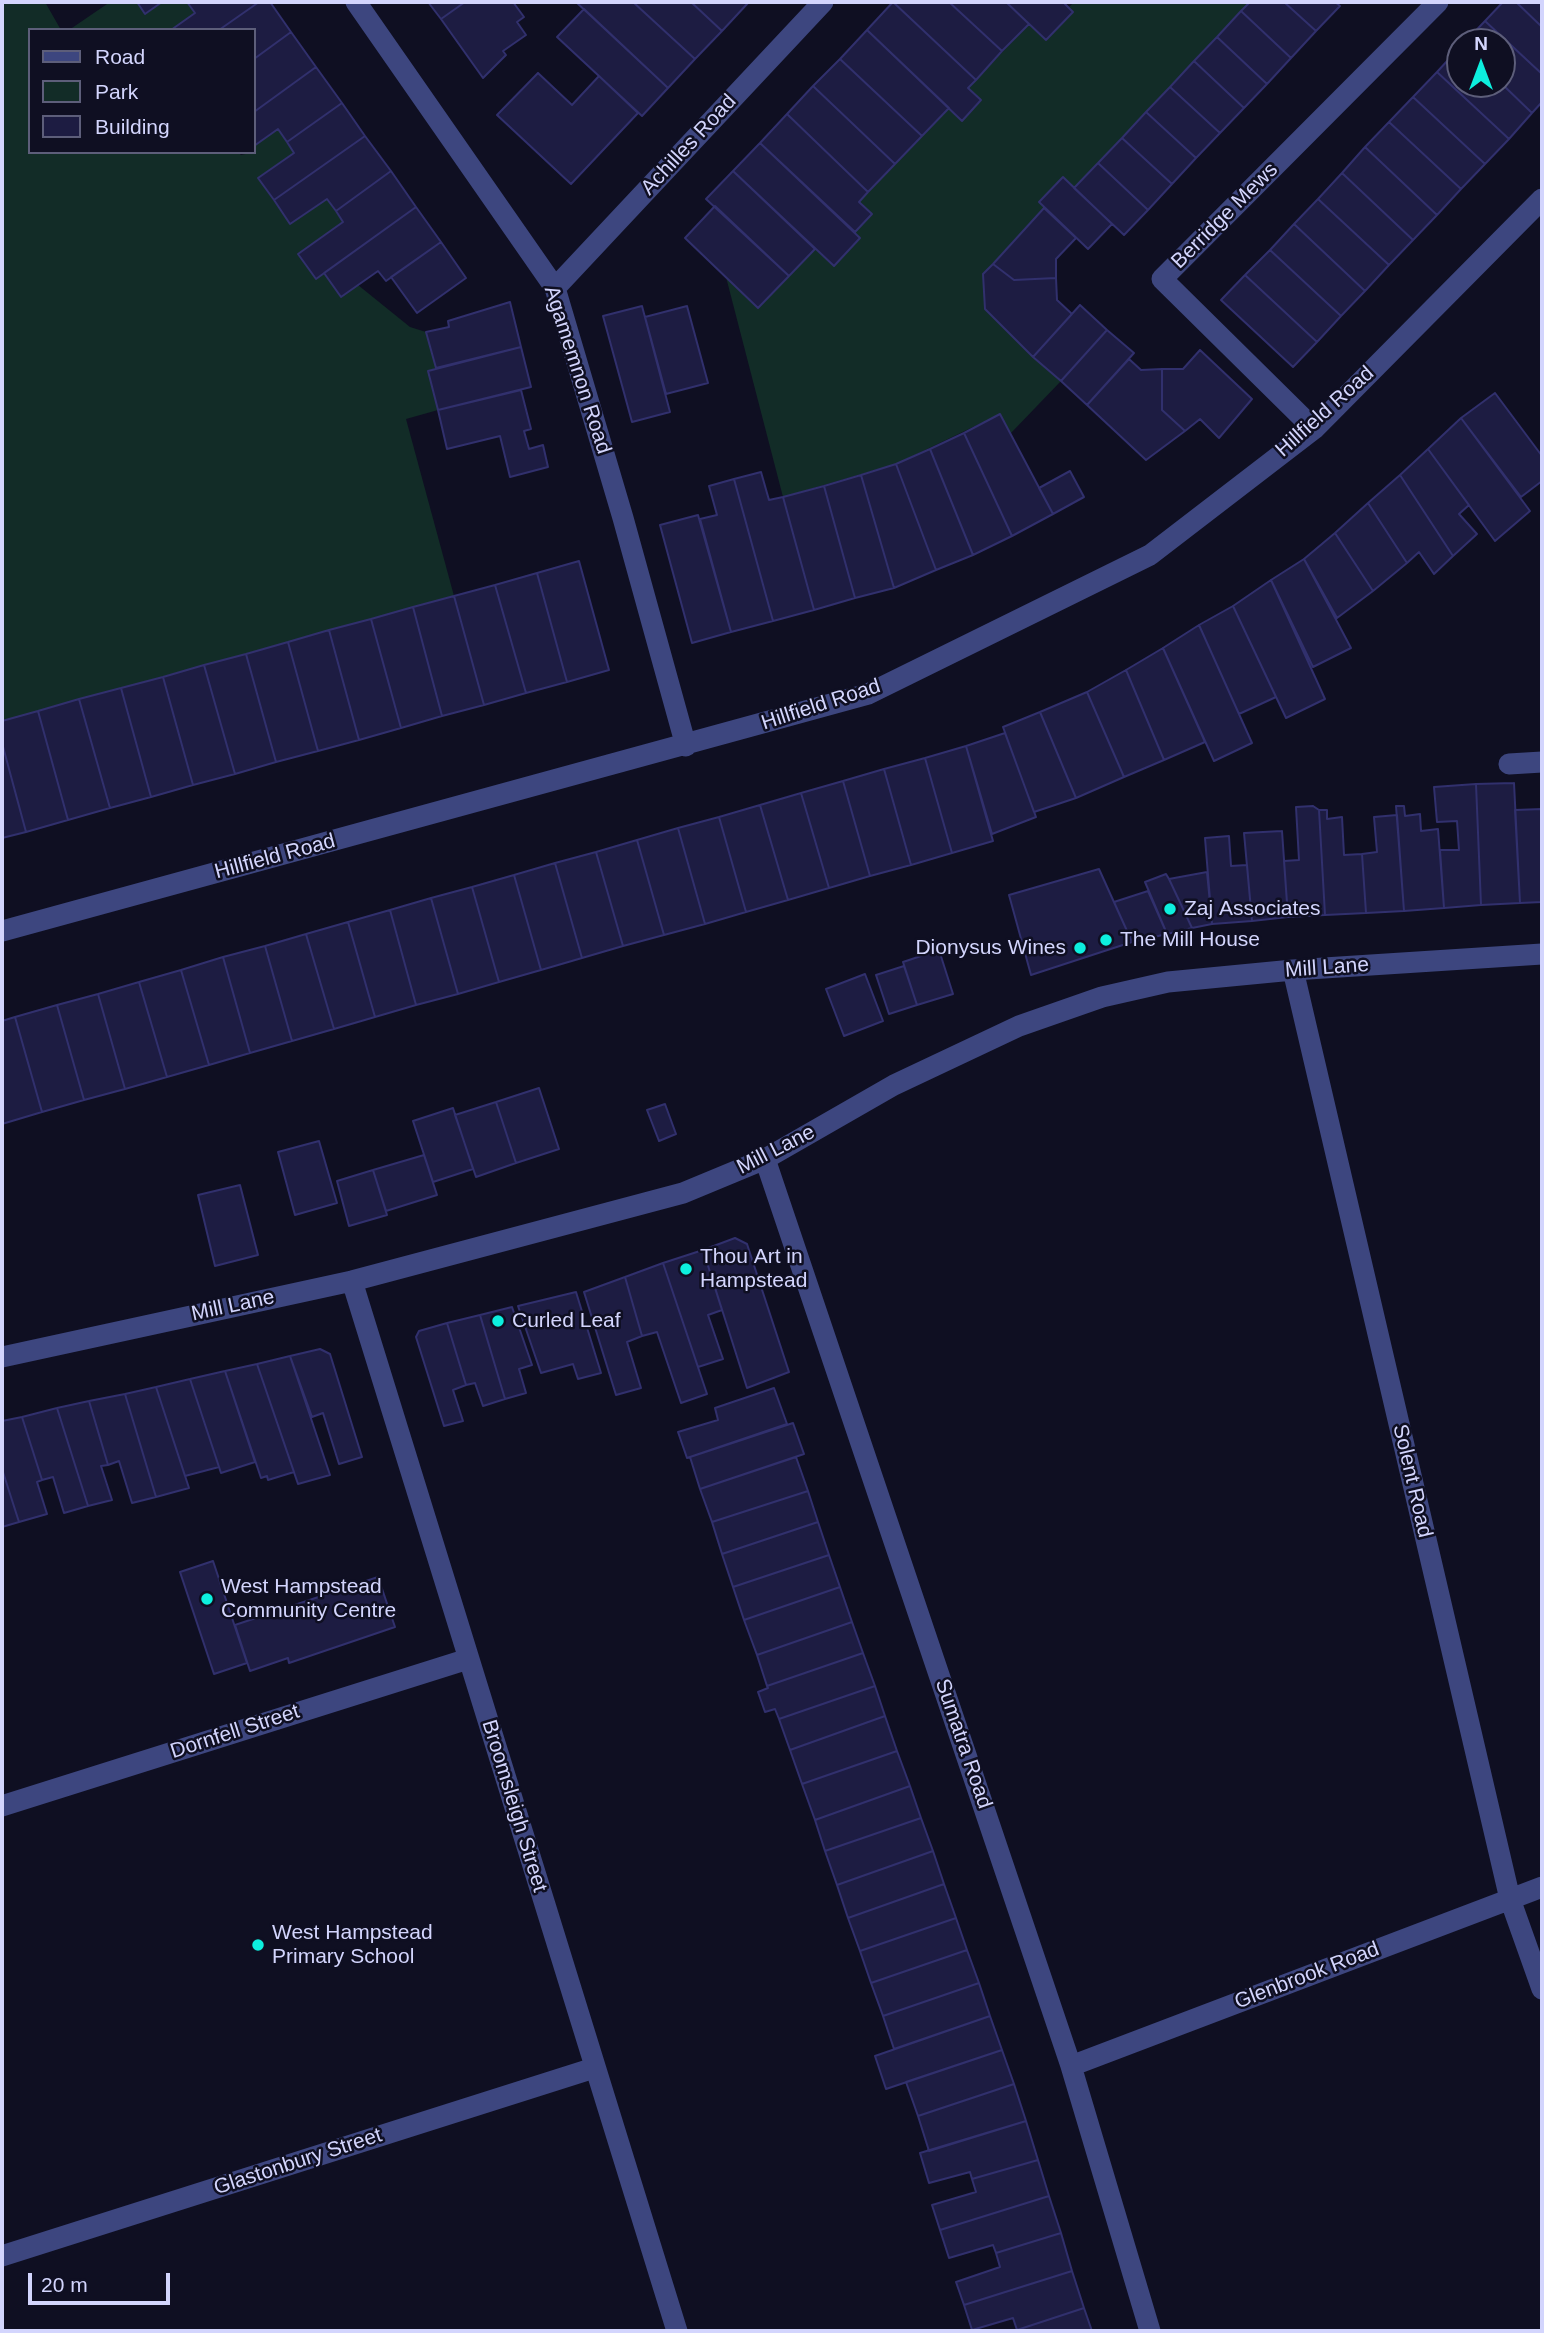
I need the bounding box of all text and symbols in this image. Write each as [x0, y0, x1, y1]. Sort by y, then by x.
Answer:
legend [28, 28, 256, 154]
north arrow [1446, 28, 1516, 98]
text: N [1474, 33, 1488, 54]
text: Road [95, 45, 145, 68]
text: Park [95, 80, 138, 103]
street label: Achilles Road [636, 89, 742, 201]
text: Building [95, 115, 170, 138]
street label: Berridge Mews [1167, 158, 1283, 274]
street label: Agamemnon Road [538, 283, 616, 457]
street label: Hillfield Road [1271, 361, 1379, 463]
street label: Hillfield Road [758, 674, 884, 736]
street label: Hillfield Road [212, 829, 338, 885]
place label: Zaj Associates [1184, 896, 1321, 922]
marker: Zaj Associates [1162, 901, 1178, 917]
place label: The Mill House [1120, 927, 1260, 953]
marker: The Mill House [1098, 932, 1114, 948]
place label: Dionysus Wines [915, 935, 1066, 961]
marker: Dionysus Wines [1072, 940, 1088, 956]
street label: Mill Lane [1284, 952, 1370, 984]
street label: Mill Lane [733, 1120, 819, 1180]
place label: Thou Art in Hampstead [700, 1244, 807, 1294]
marker: Thou Art in Hampstead [678, 1261, 694, 1277]
street label: Mill Lane [189, 1285, 277, 1327]
place label: Curled Leaf [512, 1308, 621, 1334]
marker: Curled Leaf [490, 1313, 506, 1329]
street label: Solent Road [1387, 1422, 1437, 1540]
place label: West Hampstead Community Centre [221, 1574, 396, 1624]
marker: West Hampstead Community Centre [199, 1591, 215, 1607]
street label: Sumatra Road [929, 1676, 997, 1812]
street label: Dornfell Street [167, 1699, 303, 1765]
street label: Broomsleigh Street [476, 1717, 552, 1895]
place label: West Hampstead Primary School [272, 1920, 433, 1970]
marker: West Hampstead Primary School [250, 1937, 266, 1953]
street label: Glenbrook Road [1231, 1937, 1383, 2015]
street label: Glastonbury Street [211, 2123, 385, 2201]
scale bar [32, 2260, 173, 2304]
text: 20 m [41, 2273, 88, 2296]

